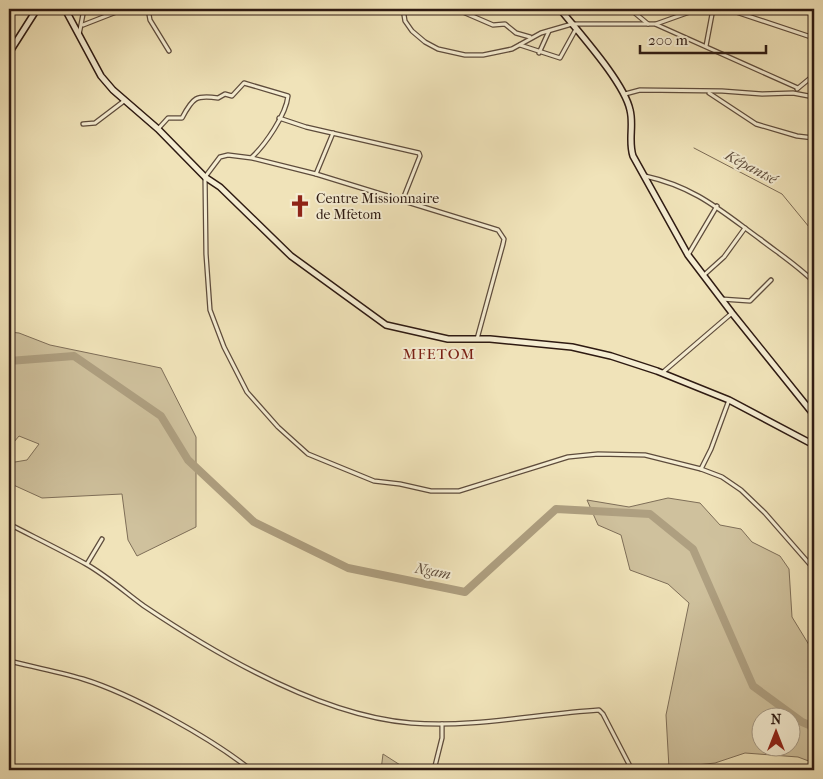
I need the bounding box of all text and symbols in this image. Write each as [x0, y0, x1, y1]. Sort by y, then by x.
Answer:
scale bar [640, 22, 767, 54]
text: 200 m [648, 31, 688, 49]
water label: Képantsé [721, 145, 782, 189]
place label: Centre Missionnaire de Mfetom [316, 190, 439, 223]
church icon: Centre Missionnaire de Mfetom [287, 193, 313, 219]
district label: MFETOM [403, 345, 475, 363]
water label: Ngam [412, 559, 453, 583]
north arrow [750, 706, 800, 756]
text: N [771, 711, 782, 728]

